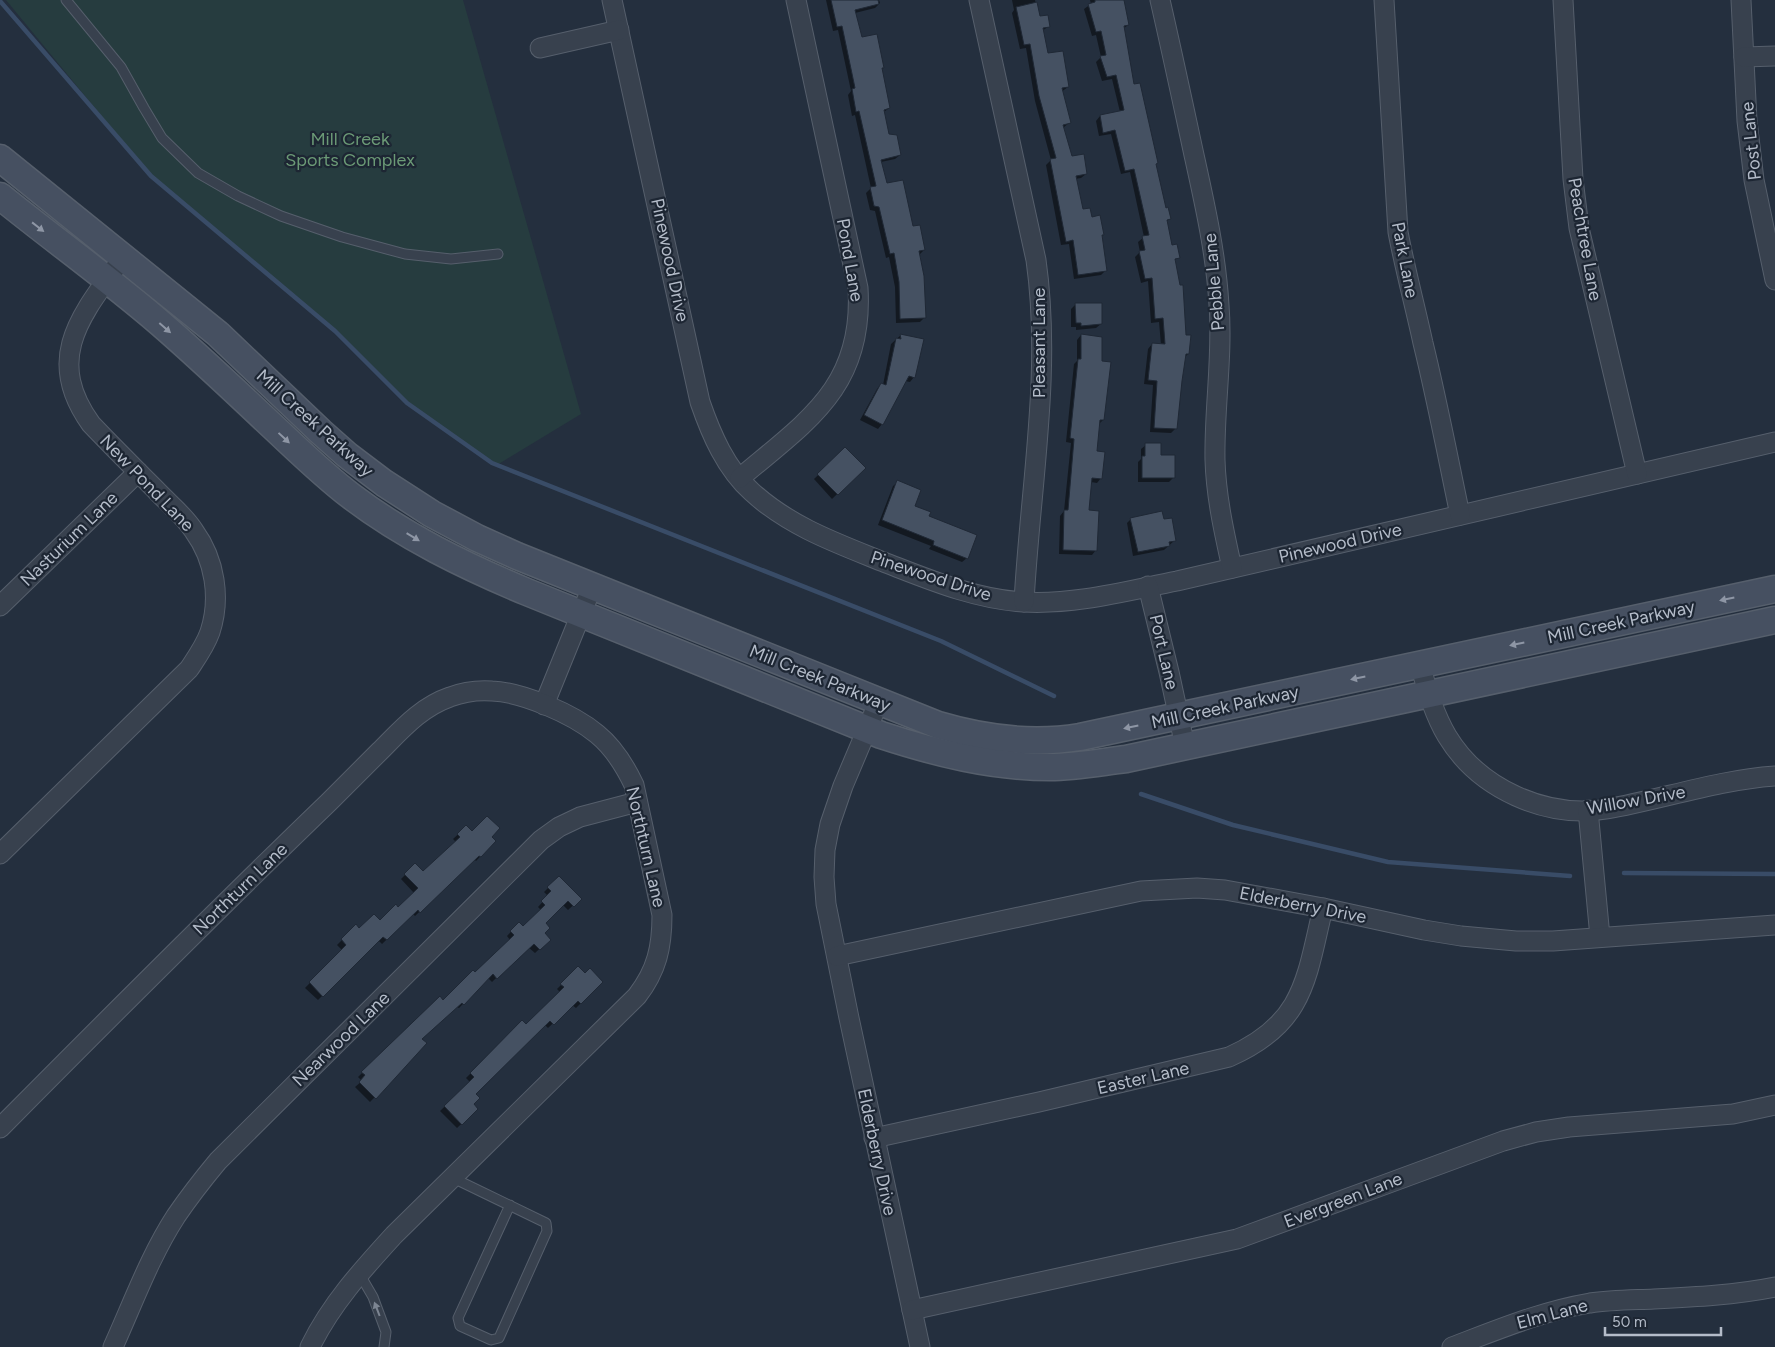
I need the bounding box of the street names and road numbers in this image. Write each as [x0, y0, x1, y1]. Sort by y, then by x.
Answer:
street label: Post Lane [1736, 101, 1766, 181]
street label: Peachtree Lane [1563, 176, 1607, 302]
street label: Pinewood Drive [646, 196, 694, 324]
street label: Pond Lane [832, 217, 868, 304]
street label: Park Lane [1387, 220, 1423, 300]
street label: Pebble Lane [1199, 232, 1229, 332]
street label: Pleasant Lane [1028, 288, 1050, 398]
street label: Mill Creek Parkway [252, 365, 379, 482]
street label: New Pond Lane [95, 430, 199, 536]
street label: Nasturium Lane [16, 487, 122, 591]
street label: Pinewood Drive [1276, 518, 1404, 568]
street label: Pinewood Drive [868, 546, 994, 606]
street label: Mill Creek Parkway [1545, 596, 1697, 648]
street label: Port Lane [1145, 612, 1183, 692]
street label: Mill Creek Parkway [746, 640, 894, 717]
street label: Mill Creek Parkway [1149, 681, 1301, 733]
street label: Willow Drive [1585, 780, 1687, 819]
street label: Northturn Lane [621, 785, 671, 910]
street label: Northturn Lane [188, 838, 292, 940]
street label: Elderberry Drive [1238, 882, 1369, 928]
street label: Nearwood Lane [288, 987, 395, 1091]
street label: Easter Lane [1095, 1057, 1191, 1099]
street label: Elderberry Drive [853, 1087, 901, 1218]
street label: Evergreen Lane [1281, 1167, 1405, 1233]
street label: Elm Lane [1514, 1294, 1590, 1334]

